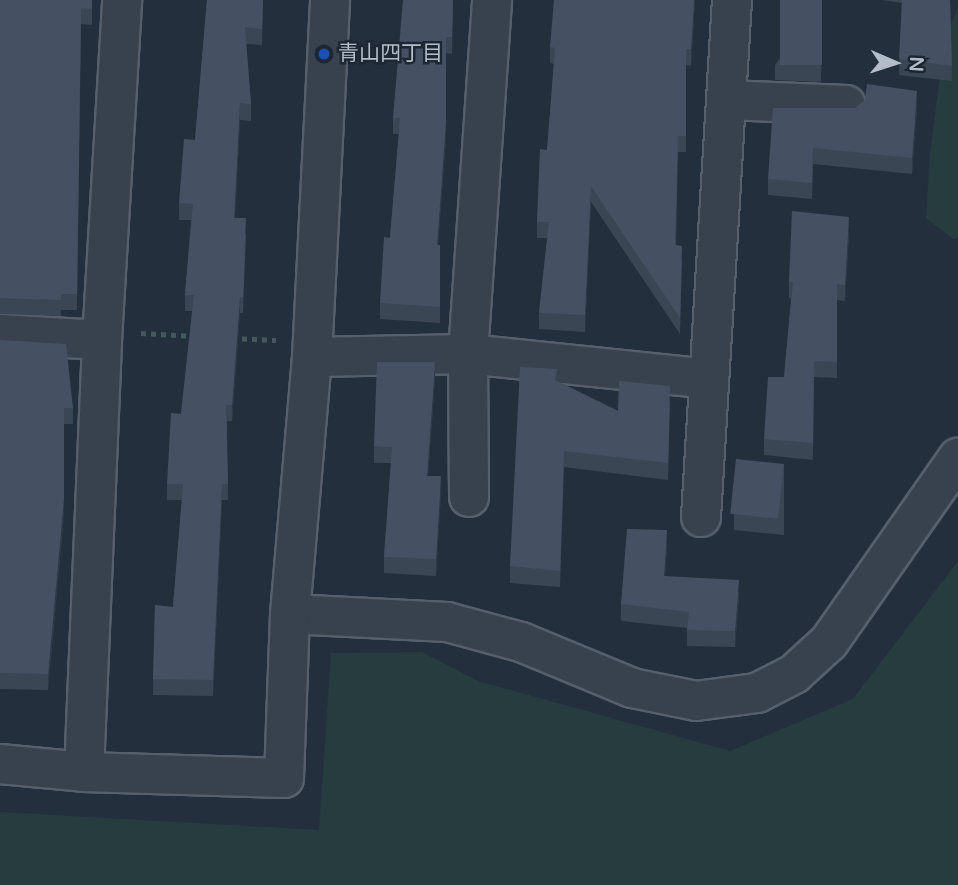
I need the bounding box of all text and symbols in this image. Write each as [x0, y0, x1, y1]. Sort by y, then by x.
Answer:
north arrow [860, 28, 930, 98]
place label: 青山四丁目 [338, 41, 443, 67]
marker: 青山四丁目 [316, 46, 332, 62]
text: N [905, 56, 927, 72]

